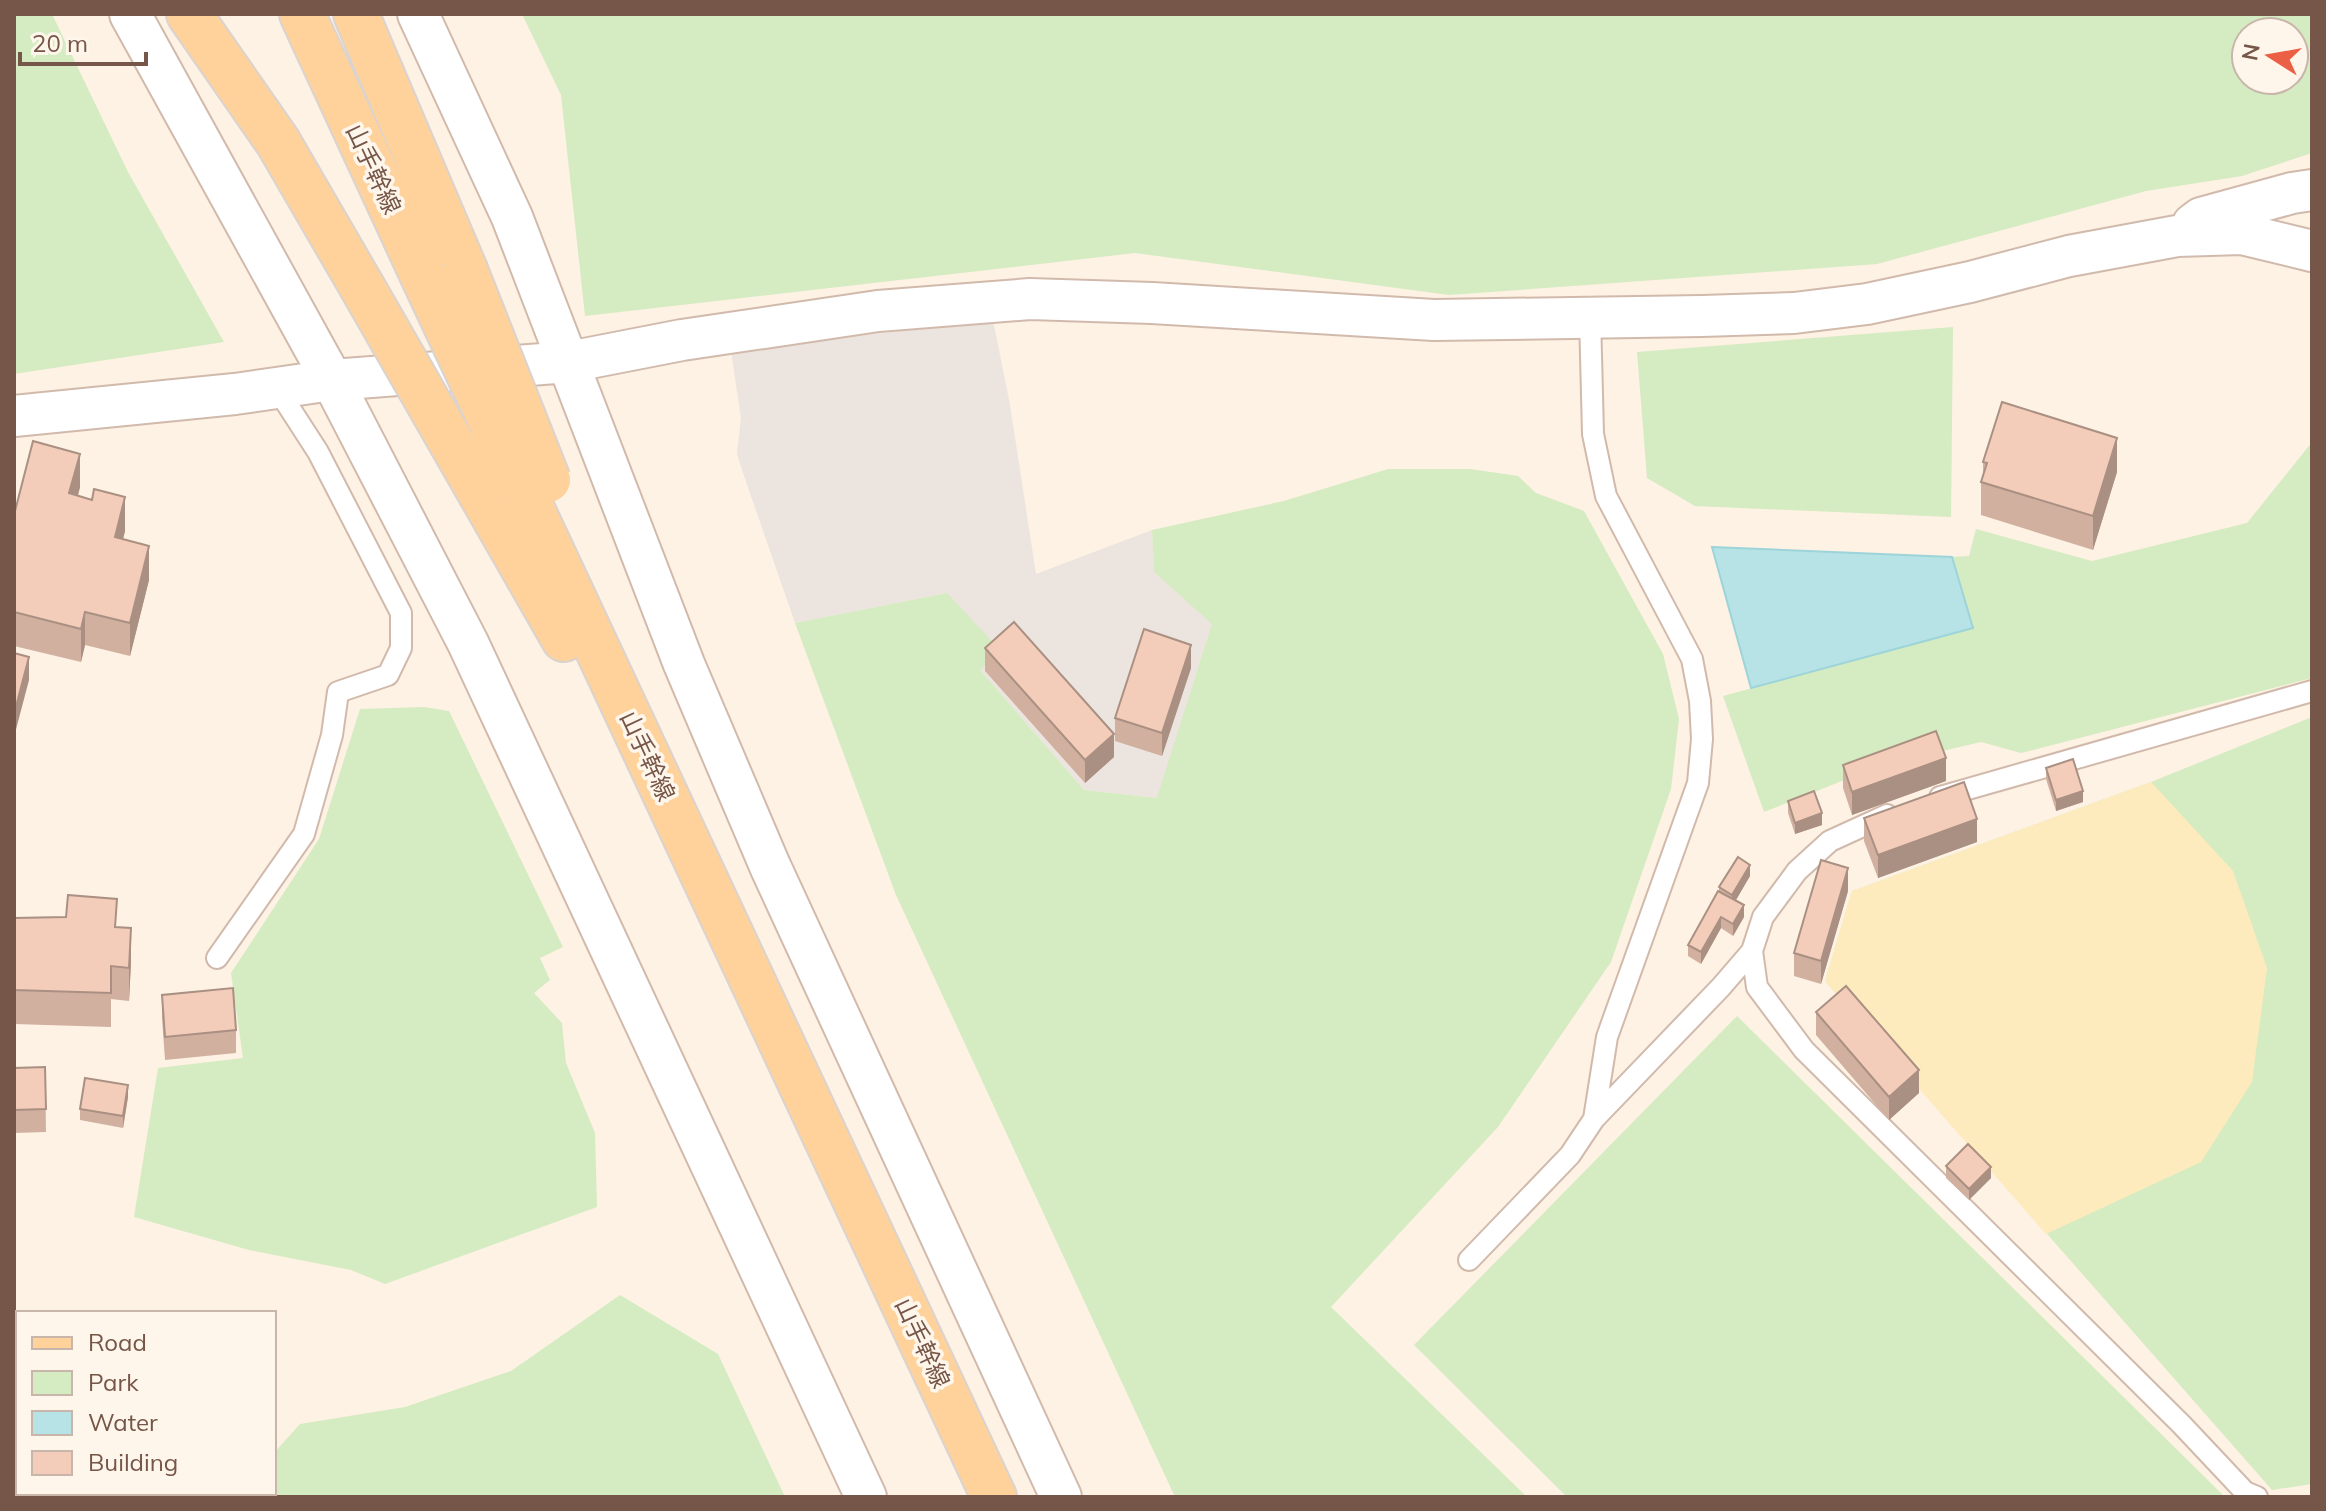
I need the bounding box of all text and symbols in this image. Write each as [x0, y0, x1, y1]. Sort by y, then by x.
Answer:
scale bar [20, 16, 146, 66]
north arrow [2230, 16, 2310, 96]
text: 20 m [32, 28, 88, 58]
text: N [2235, 41, 2266, 63]
street label: 山手幹線 [340, 119, 408, 218]
street label: 山手幹線 [614, 706, 682, 805]
street label: 山手幹線 [889, 1293, 957, 1392]
legend [16, 1311, 276, 1495]
text: Road [88, 1327, 147, 1357]
text: Park [88, 1367, 139, 1397]
text: Water [88, 1407, 158, 1437]
text: Building [88, 1447, 178, 1477]

